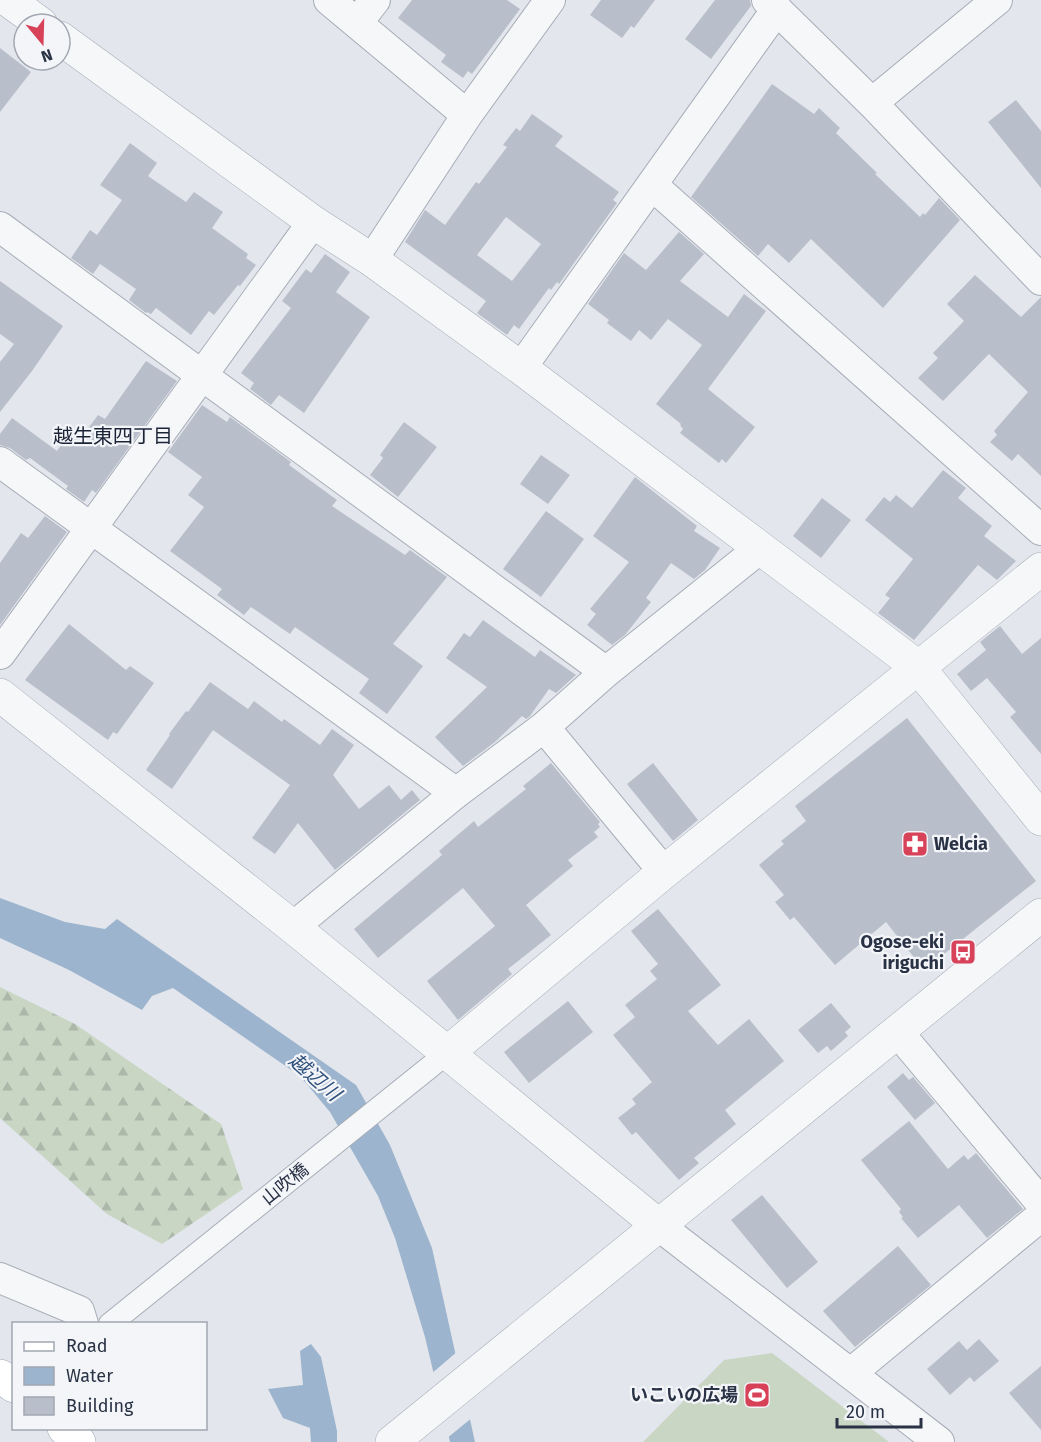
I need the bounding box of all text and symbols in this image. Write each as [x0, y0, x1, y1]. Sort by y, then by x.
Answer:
north arrow [12, 12, 72, 72]
text: N [39, 45, 55, 66]
district label: 越生東四丁目 [53, 424, 173, 448]
pharmacy icon: Welcia [900, 829, 930, 859]
place label: Welcia [934, 833, 988, 855]
place label: Ogose-eki iriguchi [861, 931, 944, 974]
bus stop icon: Ogose-eki iriguchi [948, 937, 978, 967]
water label: 越辺川 [284, 1048, 347, 1107]
street label: 山吹橋 [257, 1158, 313, 1210]
legend [12, 1322, 207, 1430]
text: Road [66, 1335, 108, 1357]
text: Water [66, 1365, 113, 1387]
sports icon: いこいの広場 [742, 1380, 772, 1410]
place label: いこいの広場 [630, 1384, 738, 1406]
scale bar [837, 1391, 921, 1429]
text: Building [66, 1395, 134, 1417]
text: 20 m [846, 1401, 885, 1423]

